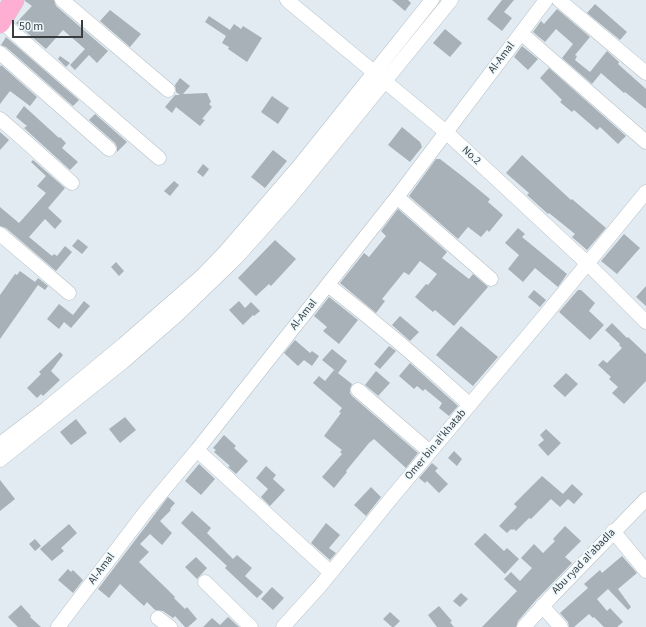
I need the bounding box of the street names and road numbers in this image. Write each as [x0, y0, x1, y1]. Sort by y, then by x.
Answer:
street label: Al-Amal [486, 40, 518, 76]
street label: No.2 [459, 144, 483, 168]
street label: Al-Amal [288, 297, 320, 333]
street label: Omer bin al'khatab [403, 407, 469, 483]
street label: Abu ryad al'abadla [549, 527, 619, 597]
street label: Al-Amal [86, 551, 118, 587]

